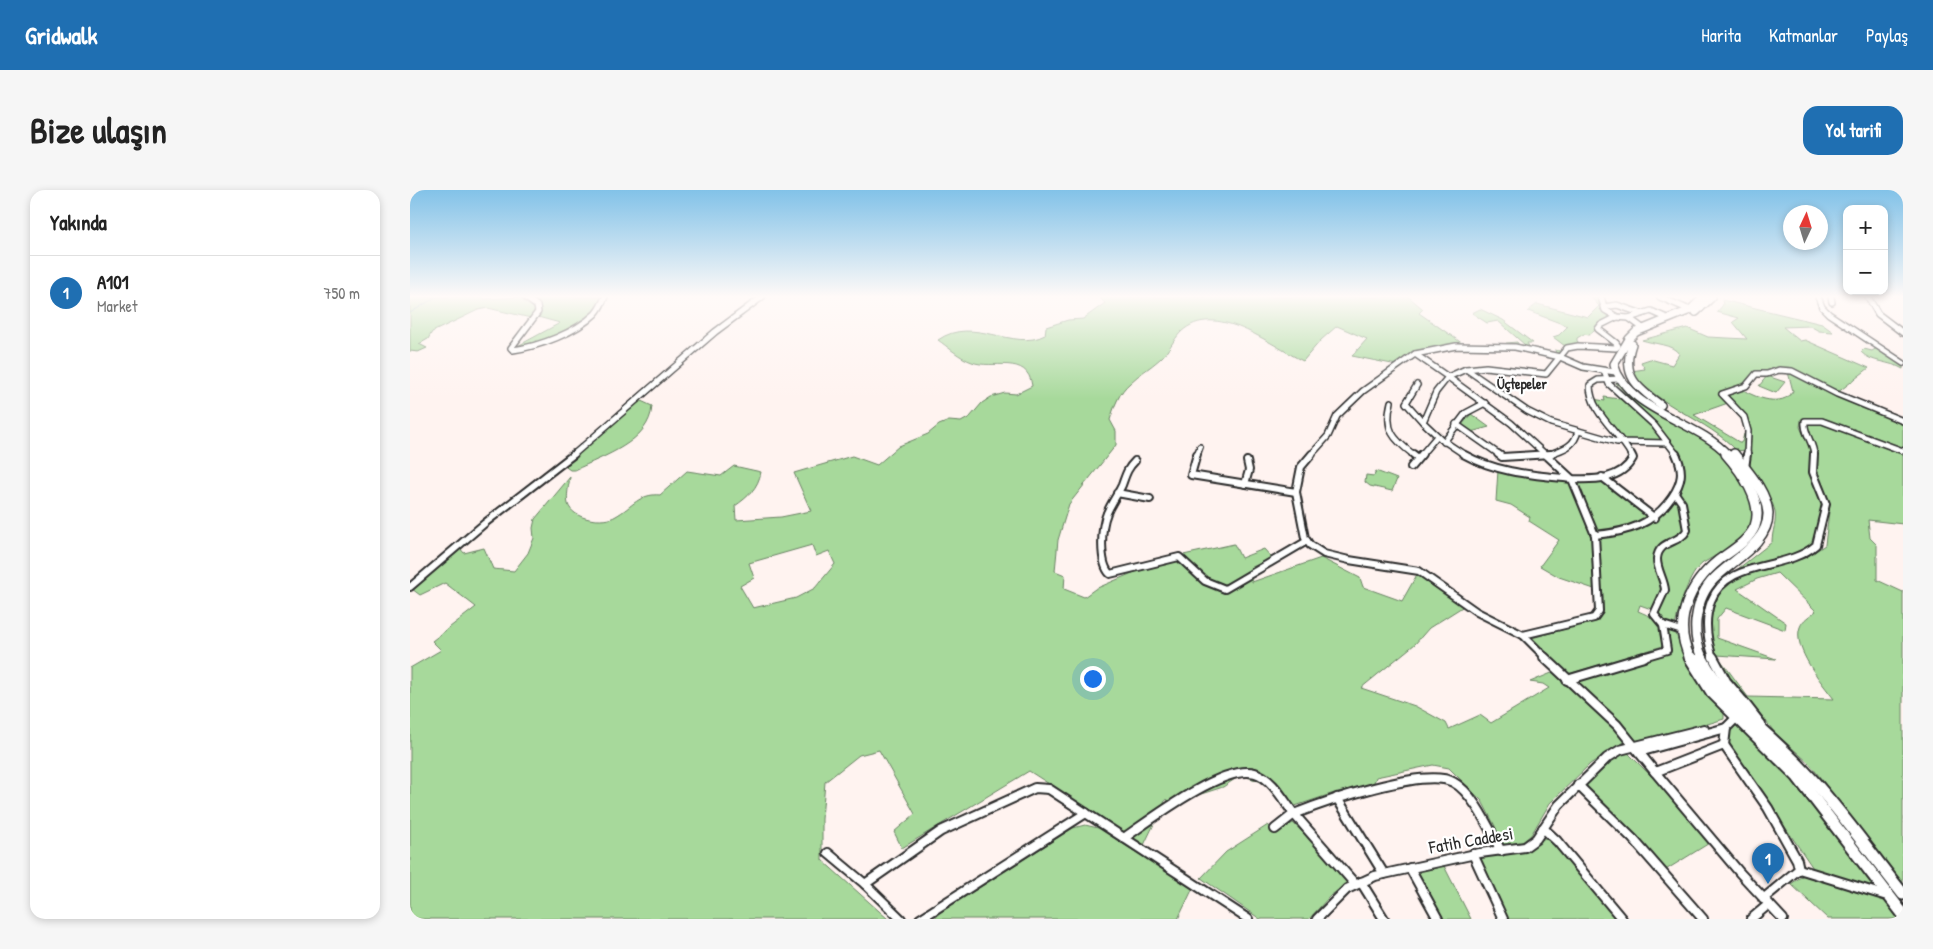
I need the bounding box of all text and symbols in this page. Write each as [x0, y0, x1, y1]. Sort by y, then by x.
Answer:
text: Gridwalk [25, 19, 97, 51]
text: Harita [1701, 23, 1741, 48]
text: Katmanlar [1769, 23, 1838, 48]
text: Paylaş [1866, 23, 1908, 48]
button: Yol tarifi [1803, 106, 1903, 155]
text: Bize ulaşın [30, 107, 167, 154]
north arrow [1783, 205, 1828, 250]
map controls [1843, 205, 1888, 295]
button: + [1843, 205, 1888, 250]
text: Yakında [50, 208, 107, 237]
button: − [1843, 250, 1888, 295]
text: A101 [97, 269, 129, 295]
text: 1 [63, 282, 69, 304]
text: 750 m [324, 282, 360, 304]
text: Market [97, 295, 137, 317]
district label: Üçtepeler [1497, 374, 1547, 395]
your location [1080, 666, 1106, 692]
street label: Fatih Caddesi [1426, 820, 1515, 860]
pin: 1 [1752, 843, 1784, 884]

